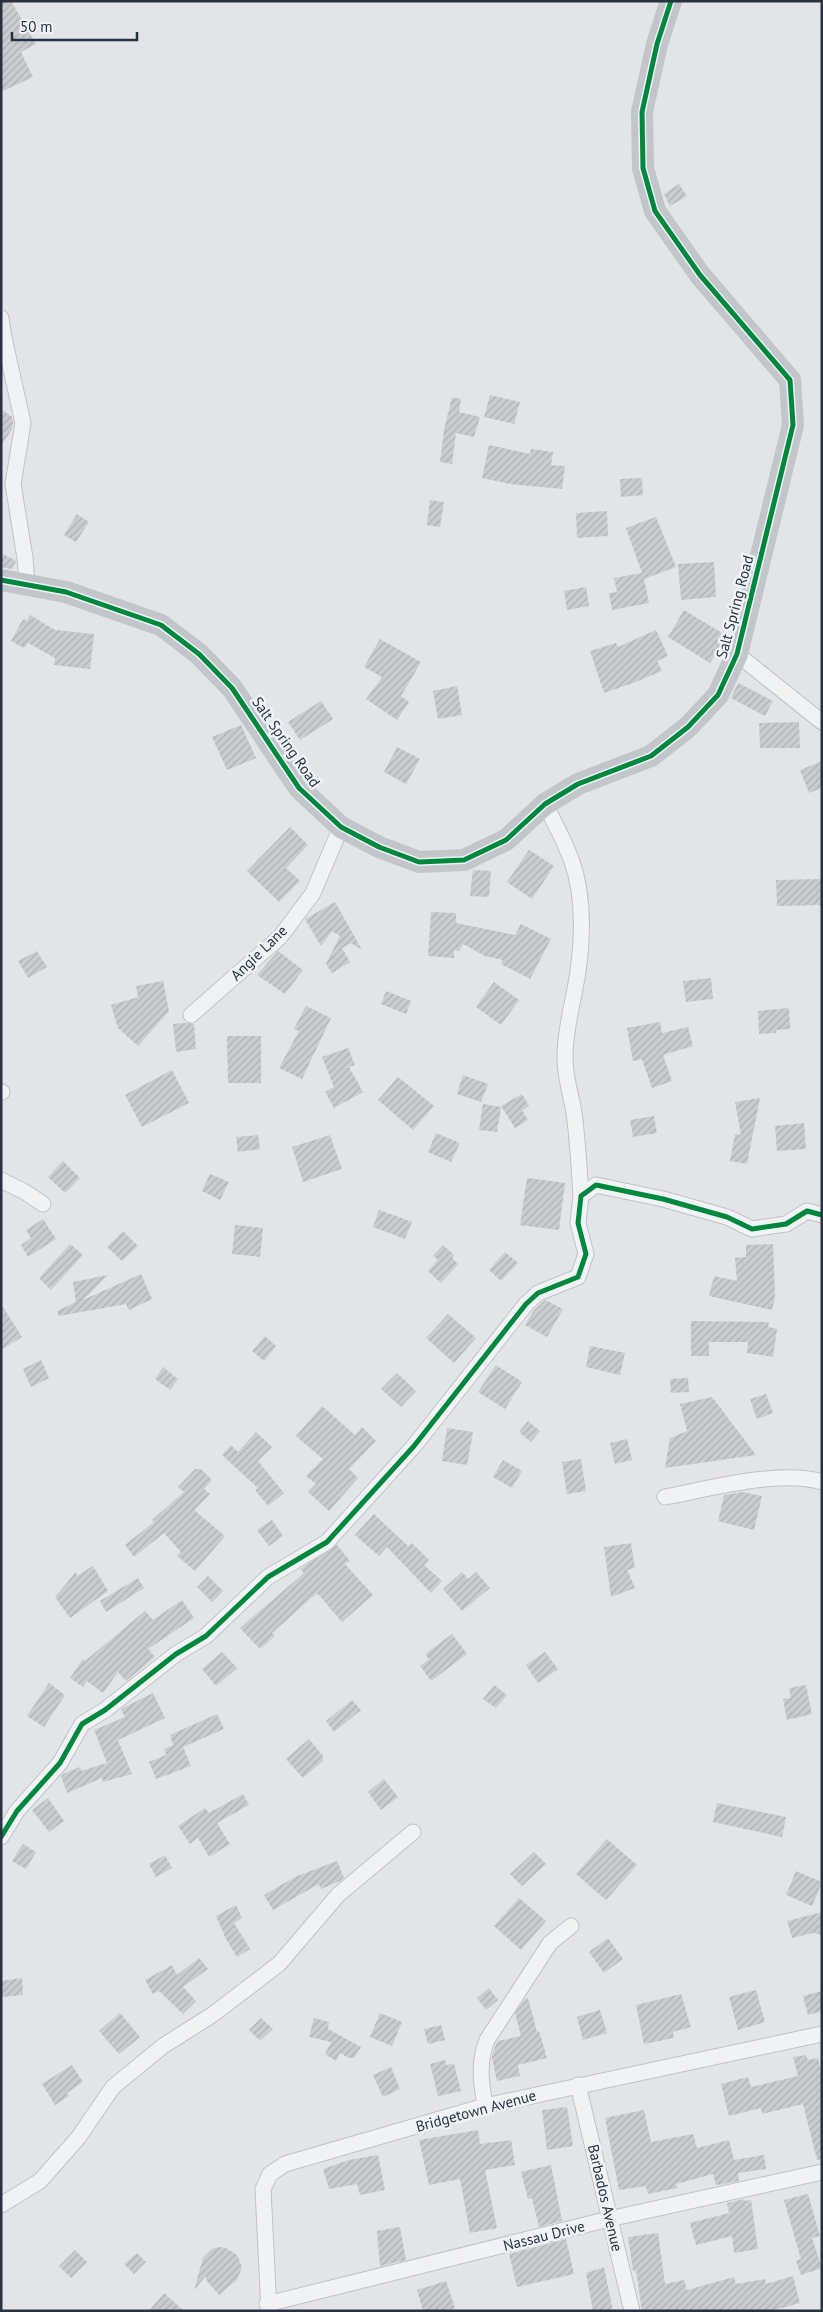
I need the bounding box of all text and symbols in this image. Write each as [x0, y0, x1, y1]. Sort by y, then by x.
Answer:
scale bar [12, 10, 138, 42]
text: 50 m [20, 17, 53, 36]
street label: Salt Spring Road [712, 553, 757, 661]
street label: Salt Spring Road [248, 693, 325, 791]
street label: Angie Lane [226, 921, 291, 984]
street label: Bridgetown Avenue [414, 2085, 538, 2136]
street label: Barbados Avenue [584, 2142, 627, 2253]
street label: Nassau Drive [501, 2216, 587, 2255]

